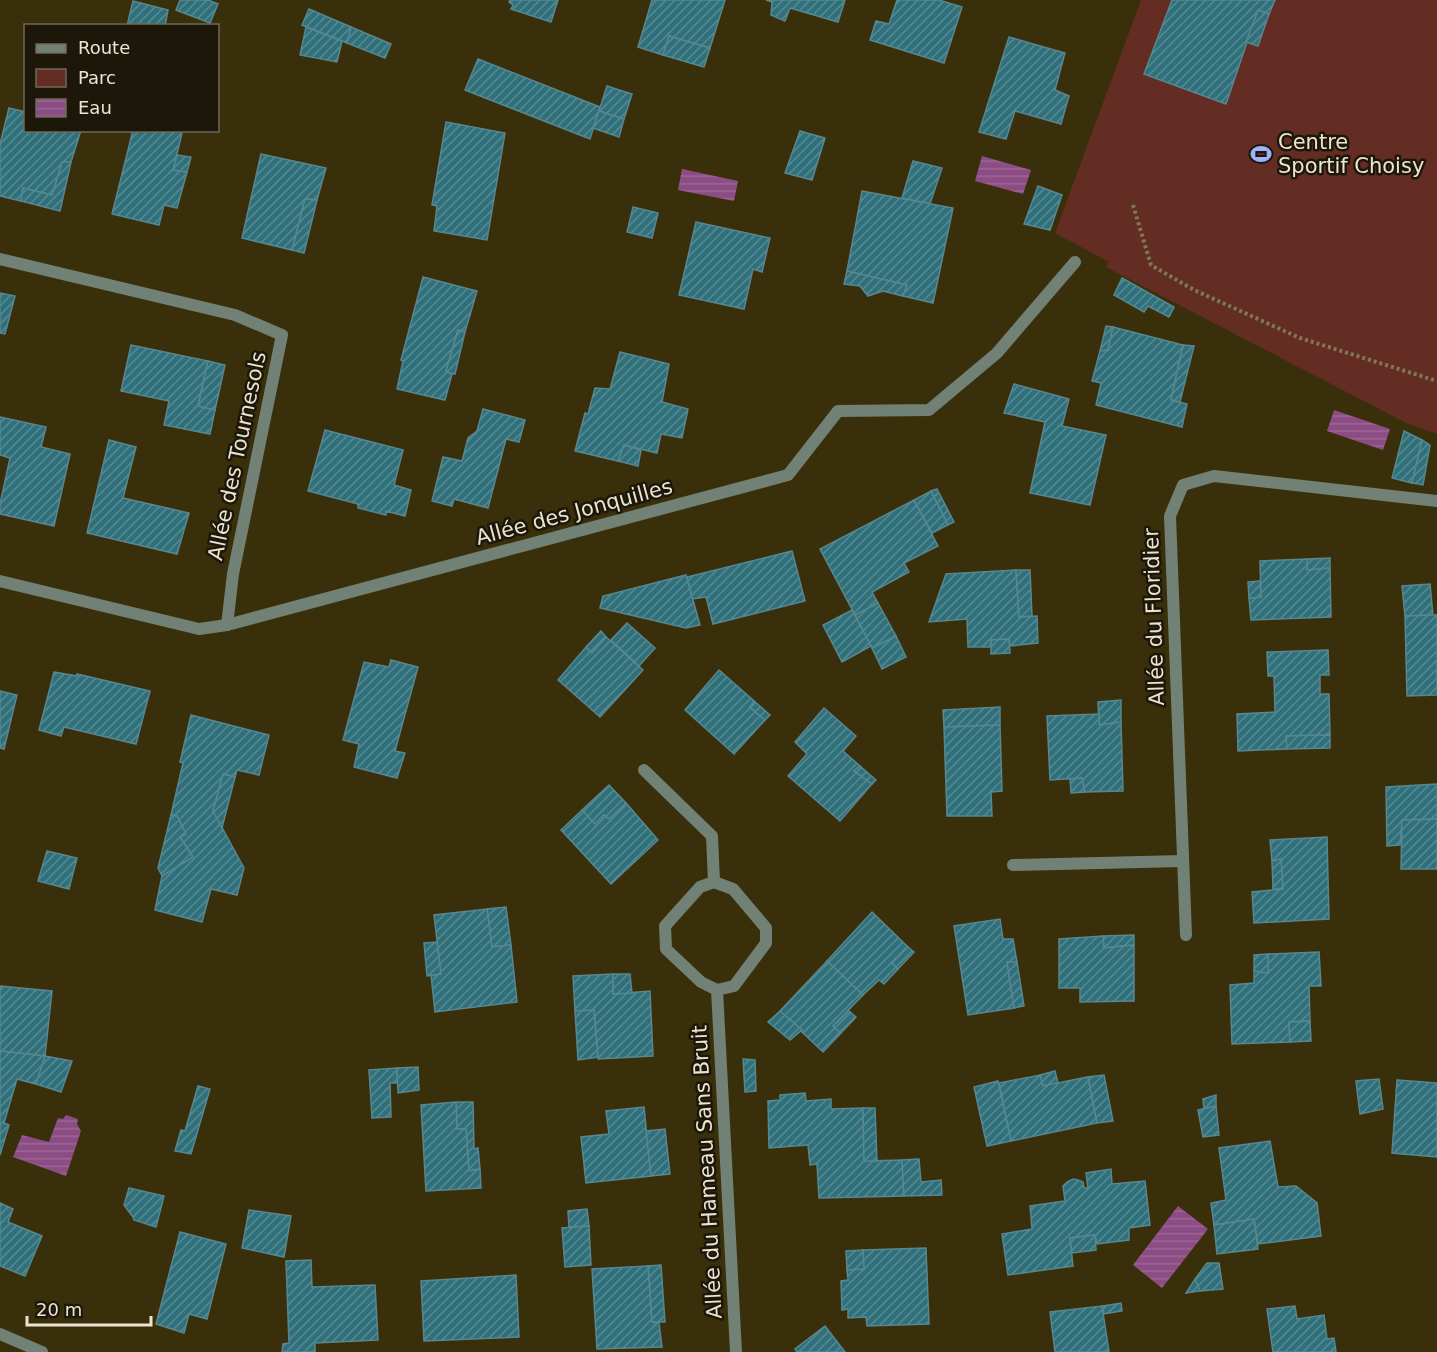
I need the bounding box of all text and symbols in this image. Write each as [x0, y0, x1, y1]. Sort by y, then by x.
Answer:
legend [24, 24, 219, 132]
text: Route [78, 37, 130, 58]
text: Parc [78, 67, 116, 88]
text: Eau [78, 97, 112, 118]
place label: Centre Sportif Choisy [1278, 130, 1424, 178]
sports icon: Centre Sportif Choisy [1249, 142, 1273, 166]
street label: Allée des Tournesols [203, 349, 271, 563]
street label: Allée des Jonquilles [473, 474, 675, 550]
street label: Allée du Floridier [1139, 527, 1169, 706]
street label: Allée du Hameau Sans Bruit [687, 1024, 727, 1320]
scale bar [27, 1289, 152, 1327]
text: 20 m [36, 1299, 82, 1320]

